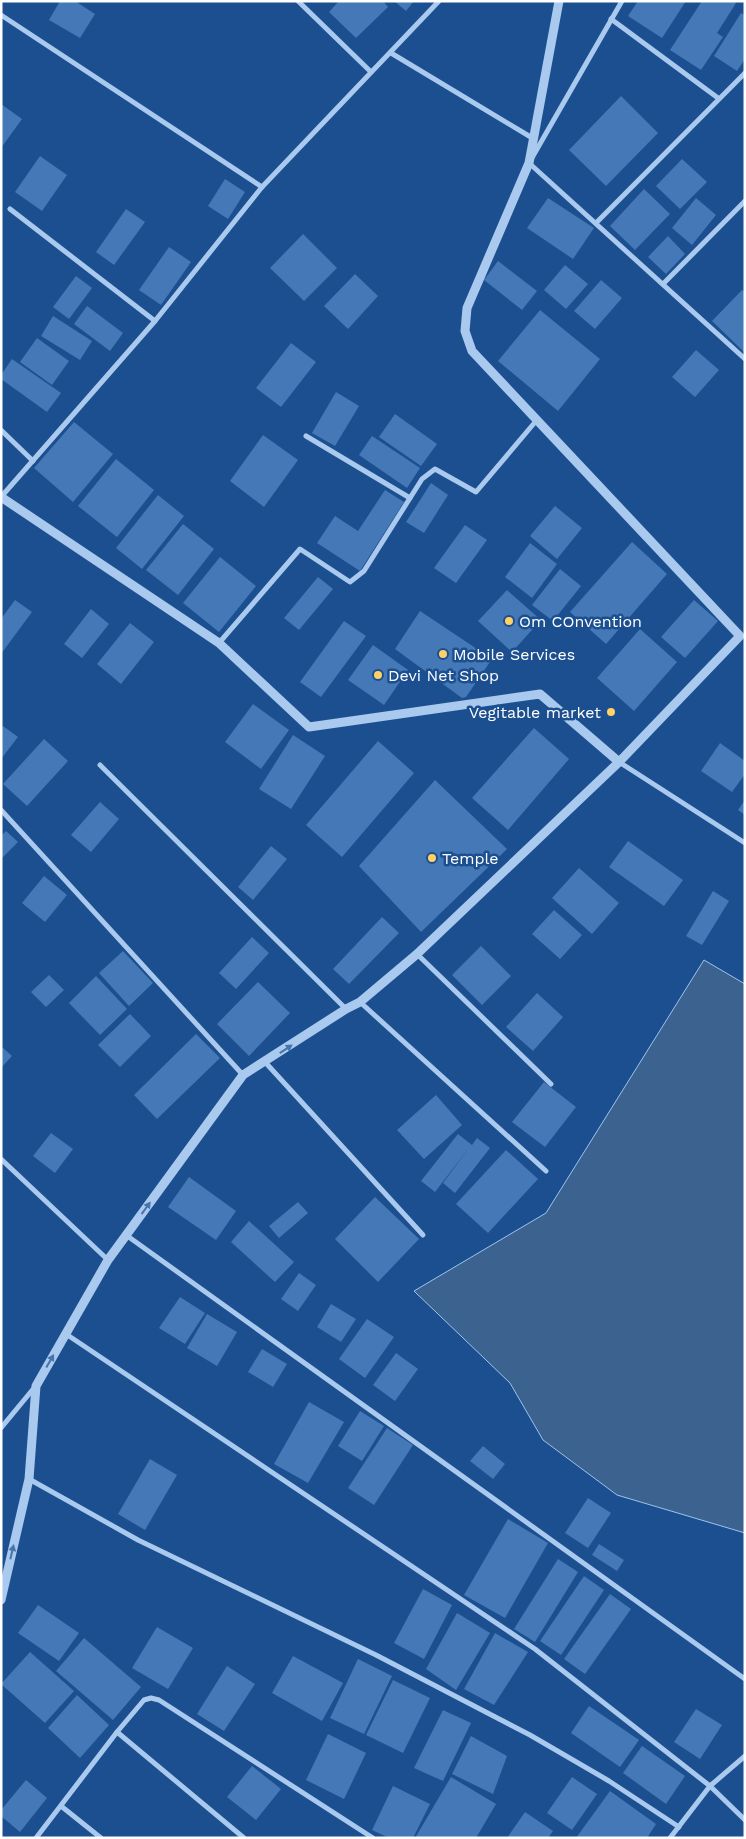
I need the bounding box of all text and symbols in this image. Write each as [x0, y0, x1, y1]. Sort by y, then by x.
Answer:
place label: Om COnvention [519, 612, 642, 631]
marker: Om COnvention [503, 615, 515, 627]
place label: Mobile Services [453, 645, 575, 664]
marker: Mobile Services [437, 648, 449, 660]
place label: Devi Net Shop [388, 666, 499, 685]
marker: Devi Net Shop [372, 669, 384, 681]
place label: Vegitable market [469, 703, 601, 722]
marker: Vegitable market [605, 706, 617, 718]
place label: Temple [442, 849, 499, 868]
marker: Temple [426, 852, 438, 864]
one-way arrow [279, 1044, 292, 1053]
one-way arrow [141, 1201, 151, 1215]
one-way arrow [46, 1354, 55, 1367]
one-way arrow [8, 1544, 16, 1560]

